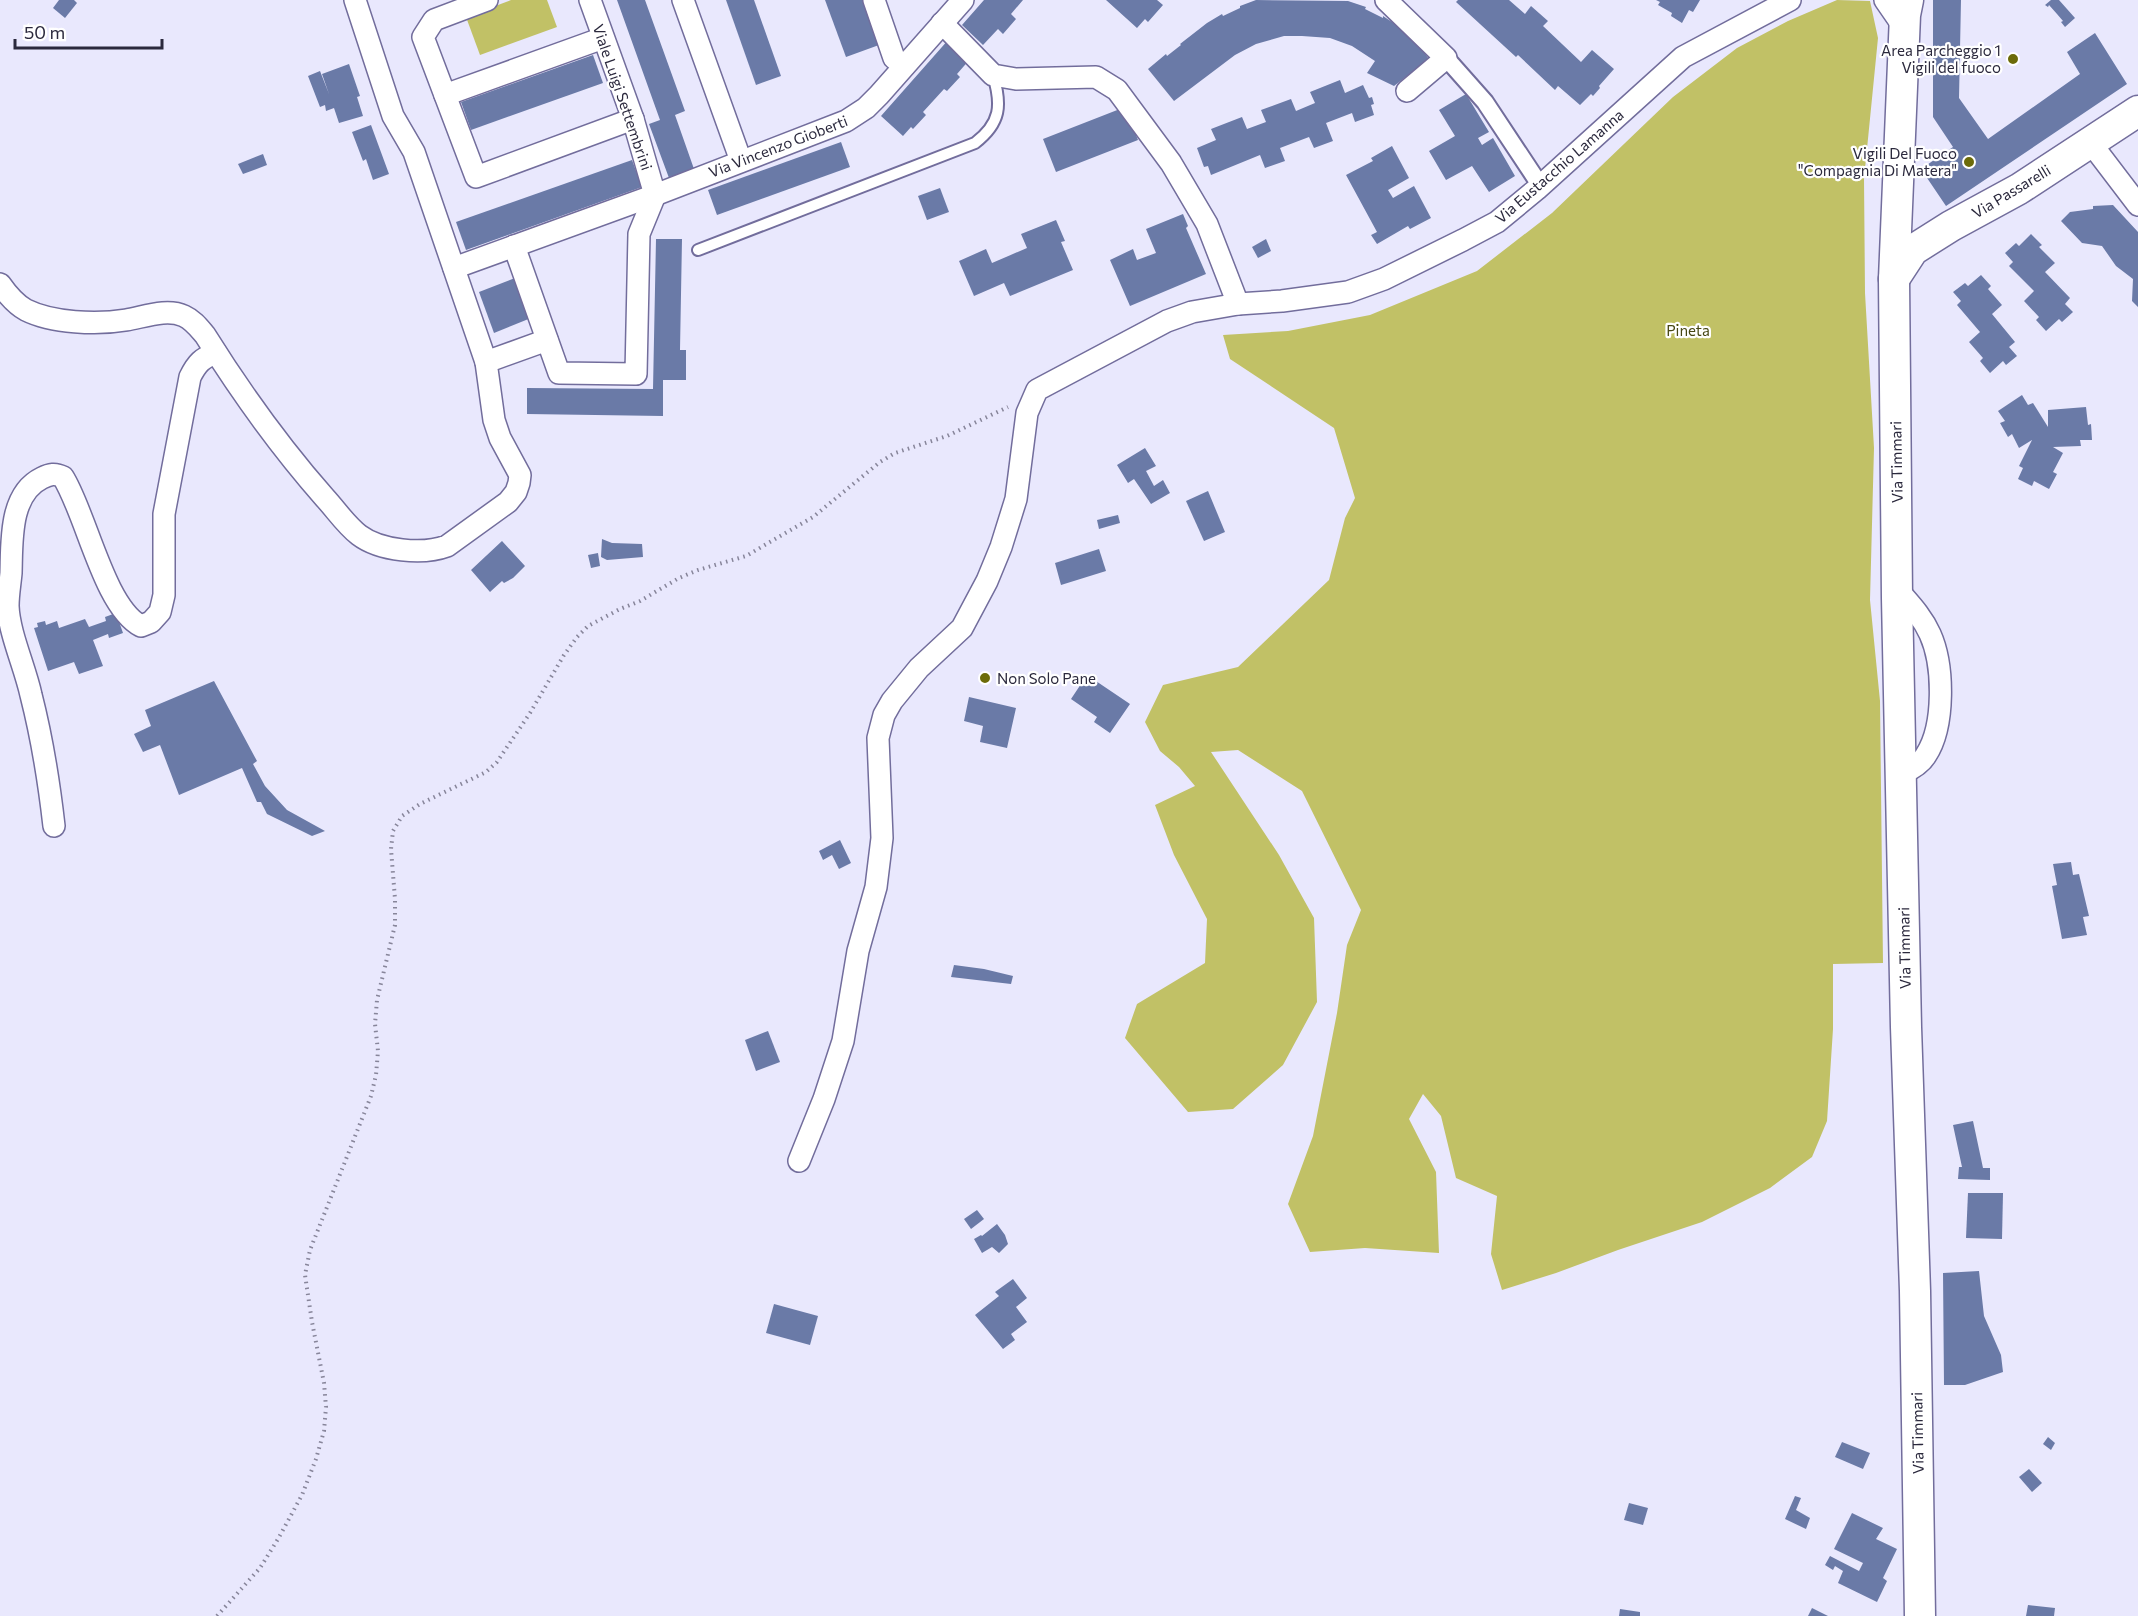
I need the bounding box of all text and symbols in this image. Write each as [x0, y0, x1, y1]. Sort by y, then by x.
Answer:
scale bar [15, 12, 162, 50]
text: 50 m [24, 21, 65, 43]
street label: Viale Luigi Settembrini [590, 22, 656, 172]
place label: Area Parcheggio 1 Vigili del fuoco [1881, 41, 2001, 76]
marker: Area Parcheggio 1 Vigili del fuoco [2006, 52, 2020, 66]
street label: Via Eustacchio Lamanna [1491, 105, 1627, 227]
street label: Via Vincenzo Gioberti [706, 111, 850, 181]
place label: Vigili Del Fuoco "Compagnia Di Matera" [1798, 144, 1957, 179]
marker: Vigili Del Fuoco "Compagnia Di Matera" [1962, 155, 1976, 169]
street label: Via Passarelli [1968, 160, 2054, 222]
park label: Pineta [1666, 321, 1710, 339]
street label: Via Timmari [1886, 421, 1906, 503]
place label: Non Solo Pane [997, 669, 1096, 687]
marker: Non Solo Pane [978, 671, 992, 685]
street label: Via Timmari [1894, 907, 1914, 989]
street label: Via Timmari [1907, 1392, 1927, 1474]

